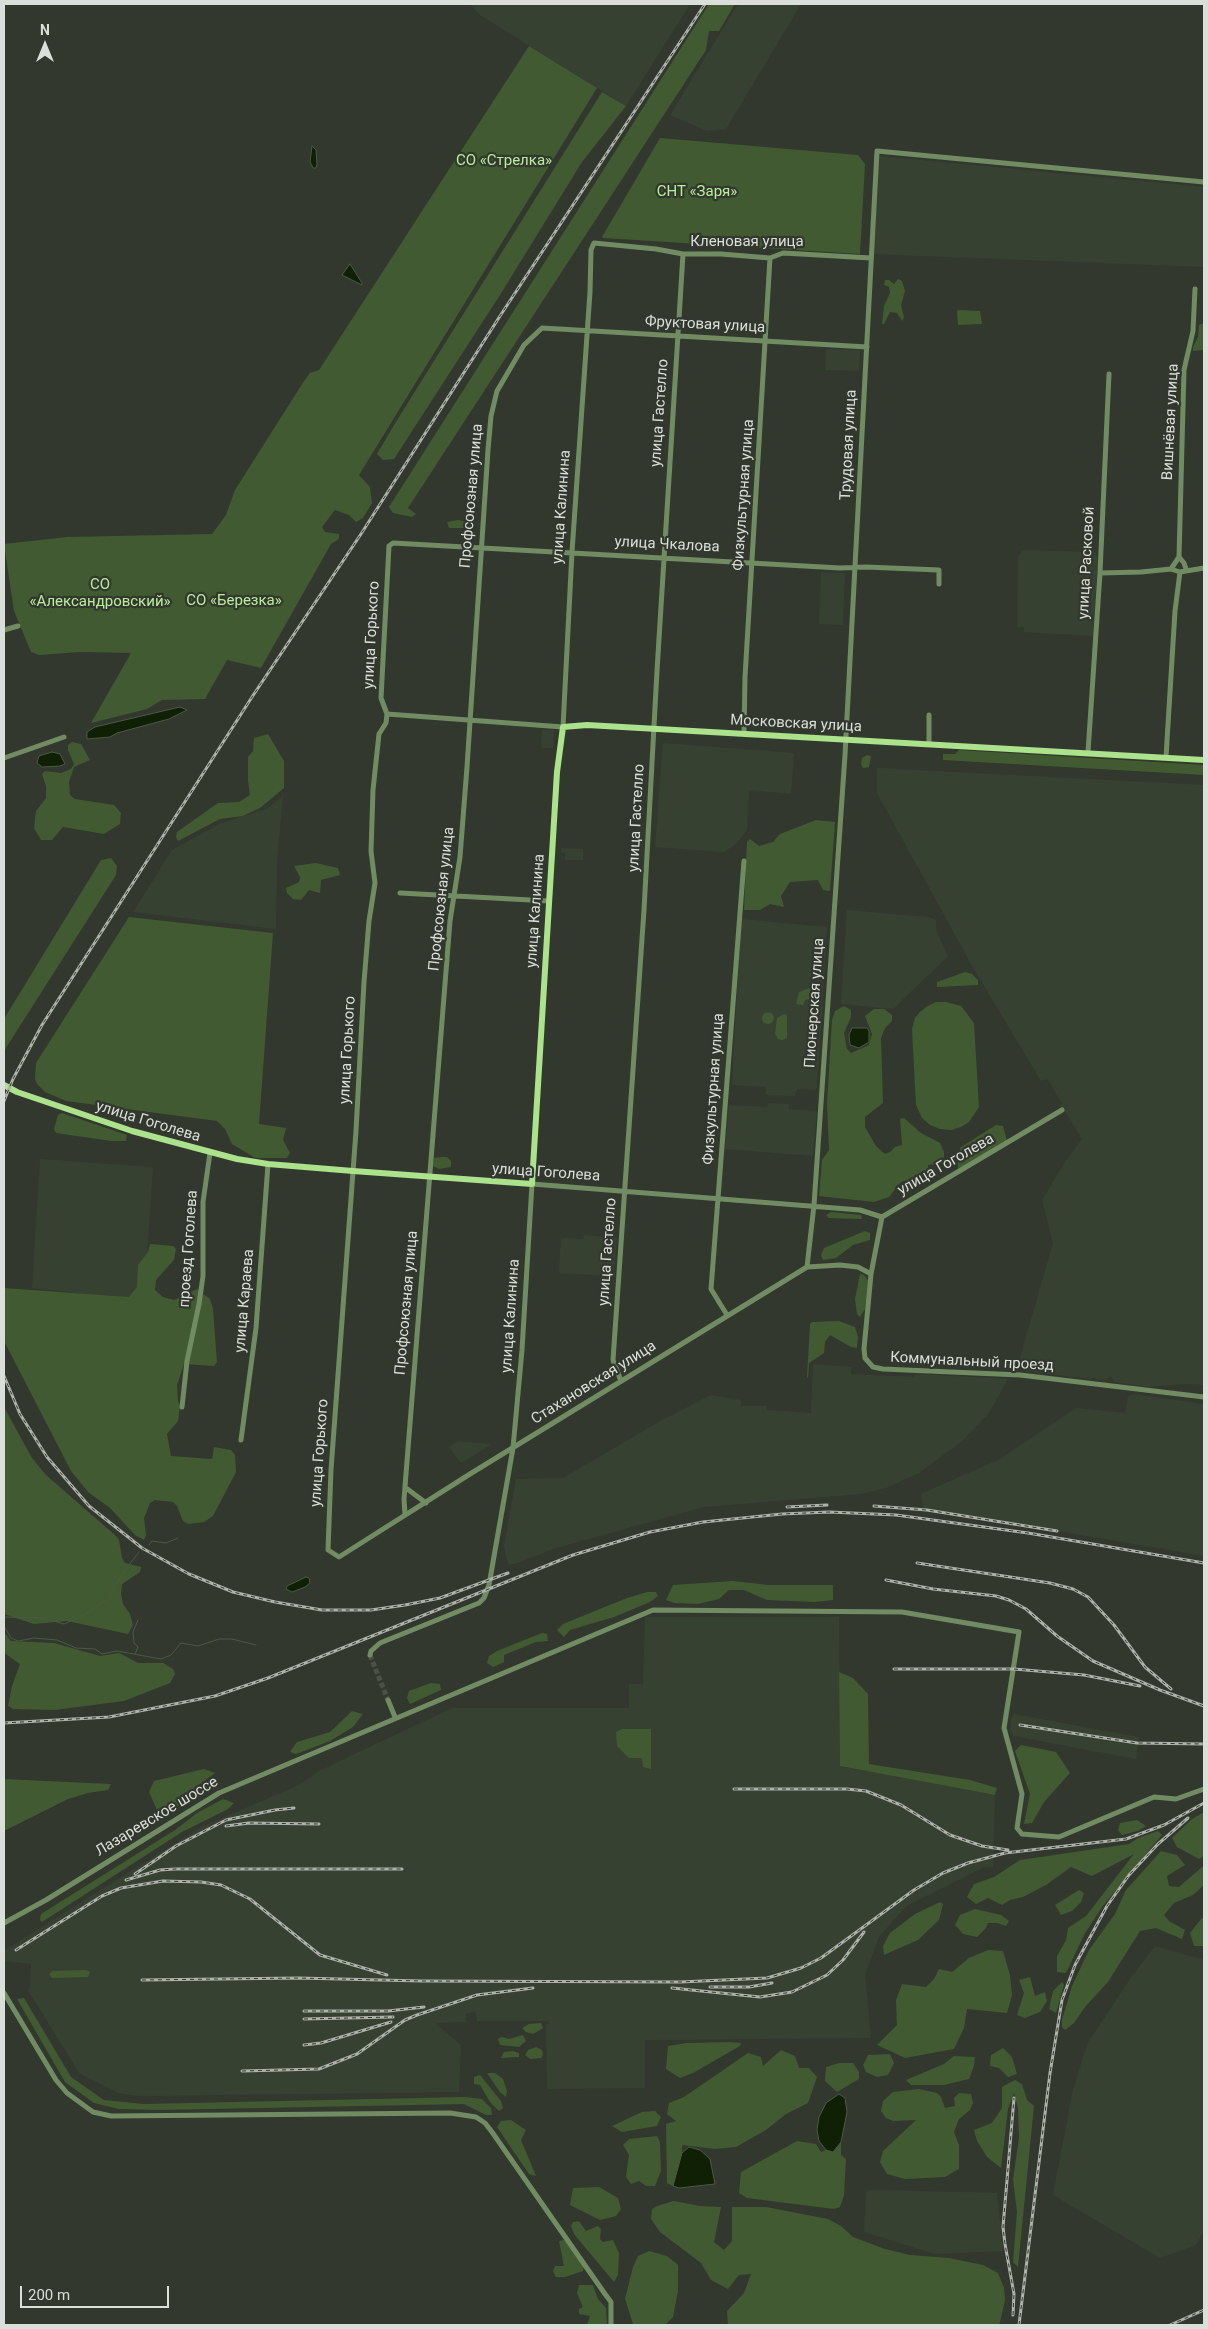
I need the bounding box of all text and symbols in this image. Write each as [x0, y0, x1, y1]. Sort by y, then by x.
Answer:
north arrow [20, 20, 70, 70]
text: N [40, 22, 50, 38]
park label: СО «Стрелка» [456, 152, 552, 170]
park label: СНТ «Заря» [657, 183, 737, 201]
street label: Кленовая улица [690, 233, 804, 251]
street label: Фруктовая улица [644, 313, 766, 337]
street label: улица Гастелло [647, 358, 673, 468]
street label: Вишнёвая улица [1159, 363, 1183, 481]
street label: Трудовая улица [837, 389, 861, 501]
street label: Физкультурная улица [730, 419, 758, 571]
street label: Профсоюзная улица [457, 423, 487, 569]
street label: улица Калинина [549, 449, 575, 565]
street label: улица Расковой [1075, 506, 1099, 620]
street label: улица Чкалова [614, 533, 720, 557]
park label: СО «Александровский» [29, 576, 171, 611]
street label: улица Горького [360, 581, 384, 689]
park label: СО «Березка» [186, 592, 282, 610]
street label: Московская улица [730, 712, 862, 736]
street label: улица Гастелло [625, 764, 649, 872]
street label: Профсоюзная улица [425, 826, 459, 972]
street label: улица Калинина [523, 853, 549, 969]
street label: Пионерская улица [801, 937, 829, 1069]
street label: улица Горького [336, 996, 360, 1104]
street label: Физкультурная улица [700, 1013, 728, 1165]
street label: улица Гоголева [94, 1098, 202, 1146]
street label: улица Гоголева [895, 1130, 997, 1200]
street label: улица Гоголева [491, 1160, 601, 1186]
street label: проезд Гоголева [176, 1190, 202, 1308]
street label: улица Гастелло [595, 1197, 621, 1307]
street label: Профсоюзная улица [392, 1230, 422, 1376]
street label: улица Караева [232, 1248, 258, 1354]
street label: улица Калинина [498, 1258, 524, 1374]
street label: Стахановская улица [528, 1337, 660, 1429]
street label: Коммунальный проезд [890, 1349, 1054, 1375]
street label: улица Горького [307, 1398, 333, 1508]
street label: Лазаревское шоссе [92, 1773, 222, 1861]
scale bar [22, 2276, 171, 2308]
text: 200 m [28, 2286, 70, 2304]

